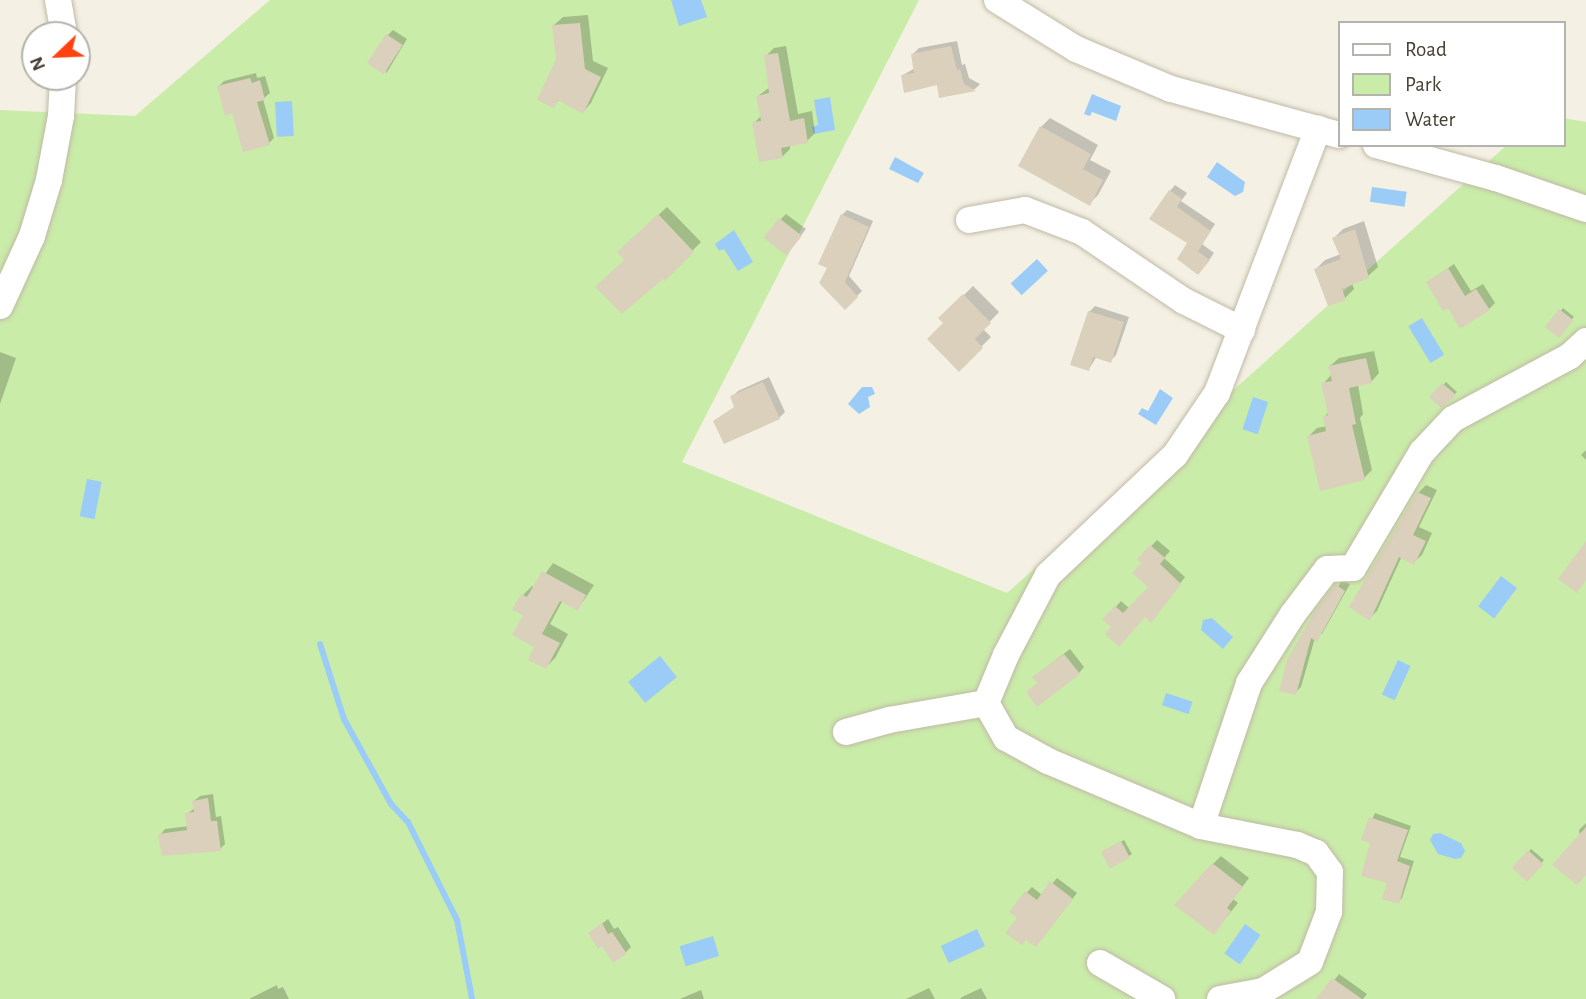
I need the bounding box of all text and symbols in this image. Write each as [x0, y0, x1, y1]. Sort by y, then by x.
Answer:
north arrow [21, 21, 91, 91]
legend [1338, 21, 1565, 147]
text: Road [1405, 39, 1447, 60]
text: N [27, 54, 49, 73]
text: Park [1405, 74, 1441, 95]
text: Water [1405, 109, 1455, 130]

